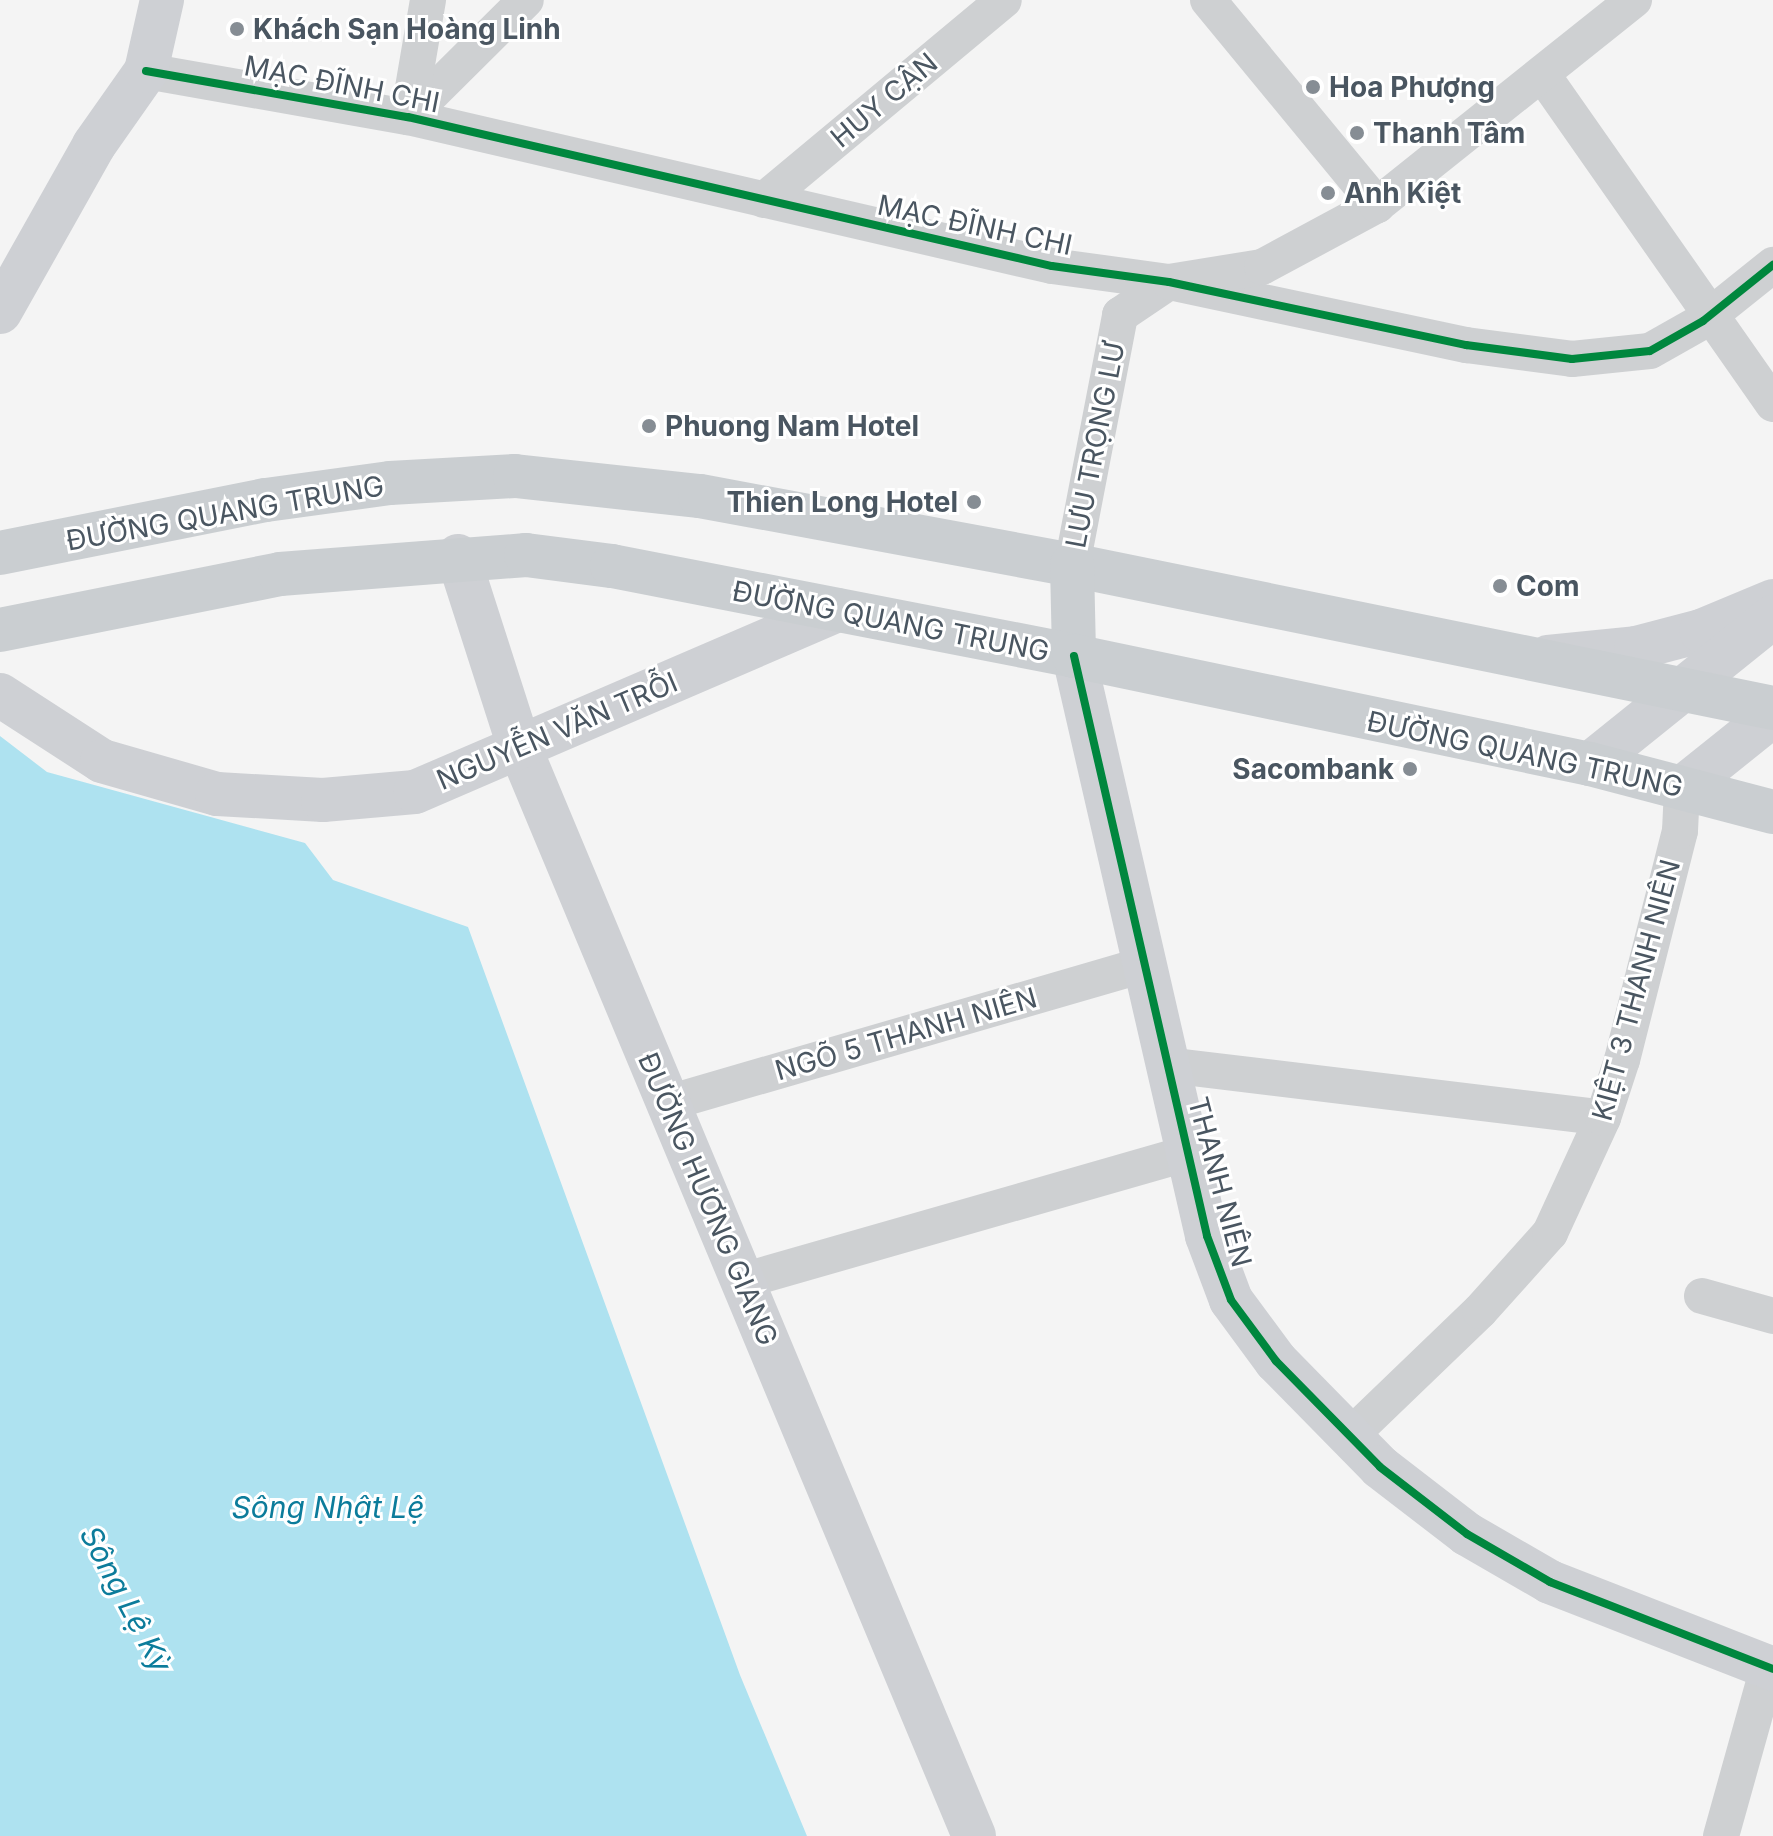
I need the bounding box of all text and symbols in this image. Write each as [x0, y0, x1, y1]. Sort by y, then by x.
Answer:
place label: Khách Sạn Hoàng Linh [253, 12, 561, 46]
marker: Khách Sạn Hoàng Linh [228, 20, 246, 38]
street label: HUY CẬN [824, 46, 944, 154]
street label: MẠC ĐĨNH CHI [241, 49, 443, 119]
place label: Hoa Phượng [1329, 70, 1495, 104]
marker: Hoa Phượng [1304, 78, 1322, 96]
place label: Thanh Tâm [1373, 116, 1525, 150]
marker: Thanh Tâm [1348, 124, 1366, 142]
place label: Anh Kiệt [1344, 176, 1461, 210]
marker: Anh Kiệt [1319, 184, 1337, 202]
street label: MẠC ĐĨNH CHI [875, 188, 1075, 262]
street label: LƯU TRỌNG LƯ [1059, 339, 1131, 551]
place label: Phuong Nam Hotel [665, 409, 919, 443]
marker: Phuong Nam Hotel [640, 417, 658, 435]
street label: ĐƯỜNG QUANG TRUNG [64, 469, 386, 557]
place label: Thien Long Hotel [726, 485, 958, 519]
marker: Thien Long Hotel [965, 493, 983, 511]
place label: Com [1516, 569, 1579, 603]
street label: ĐƯỜNG QUANG TRUNG [730, 574, 1052, 668]
marker: Com [1491, 577, 1509, 595]
street label: NGUYỄN VĂN TRỖI [432, 665, 682, 797]
street label: ĐƯỜNG QUANG TRUNG [1364, 704, 1686, 804]
place label: Sacombank [1232, 752, 1394, 786]
marker: Sacombank [1401, 760, 1419, 778]
street label: KIỆT 3 THANH NIÊN [1585, 856, 1687, 1124]
street label: NGÕ 5 THANH NIÊN [771, 981, 1041, 1087]
street label: ĐƯỜNG HƯƠNG GIANG [631, 1048, 785, 1350]
street label: THANH NIÊN [1181, 1093, 1259, 1271]
water label: Sông Nhật Lệ [231, 1489, 425, 1525]
water label: Sông Lệ Kỳ [72, 1520, 180, 1678]

